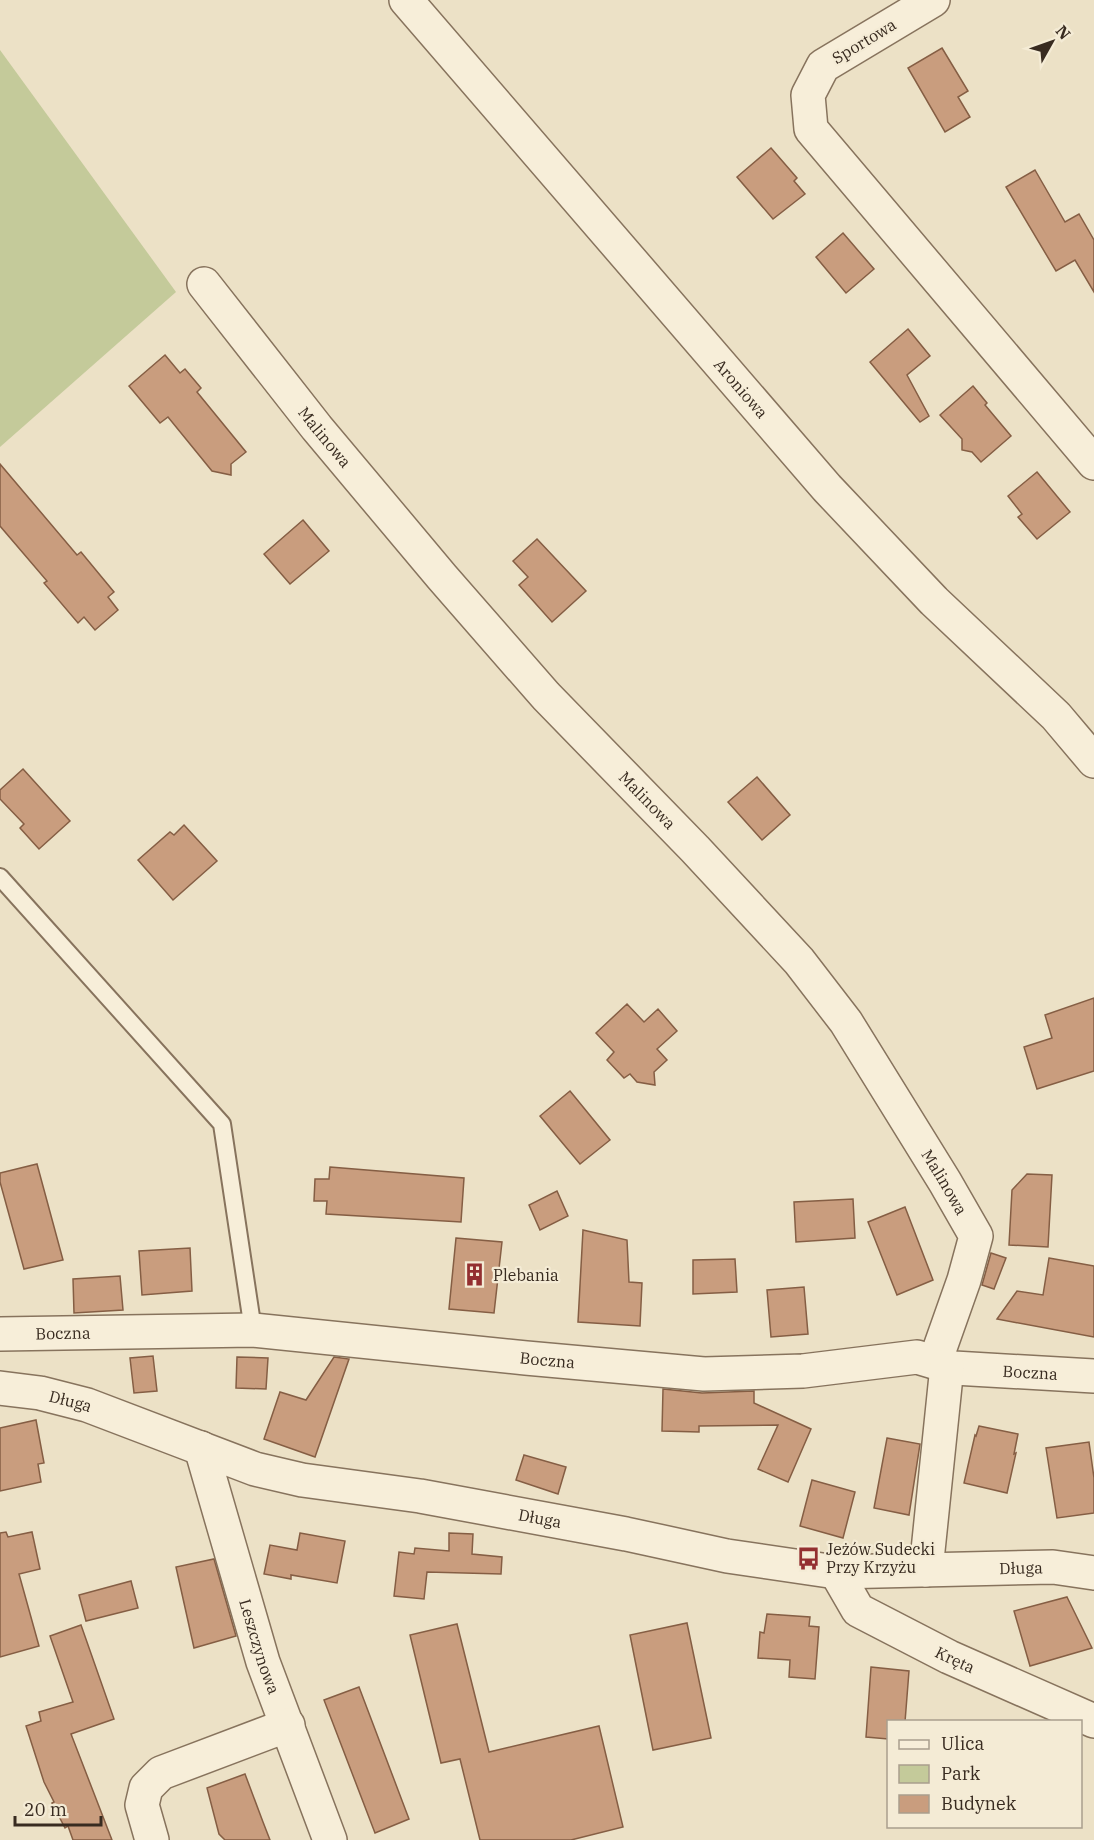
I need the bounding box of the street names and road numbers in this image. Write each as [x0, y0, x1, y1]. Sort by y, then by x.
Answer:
street label: Sportowa [828, 14, 900, 68]
street label: Aroniowa [710, 354, 772, 423]
street label: Malinowa [294, 403, 356, 472]
street label: Malinowa [615, 767, 680, 833]
street label: Malinowa [917, 1146, 972, 1219]
street label: Boczna [35, 1323, 91, 1343]
street label: Boczna [519, 1347, 576, 1372]
street label: Boczna [1002, 1361, 1059, 1384]
street label: Długa [47, 1386, 95, 1416]
street label: Długa [517, 1504, 564, 1532]
street label: Długa [999, 1557, 1043, 1578]
street label: Leszczynowa [235, 1597, 284, 1697]
street label: Kręta [932, 1642, 978, 1677]

